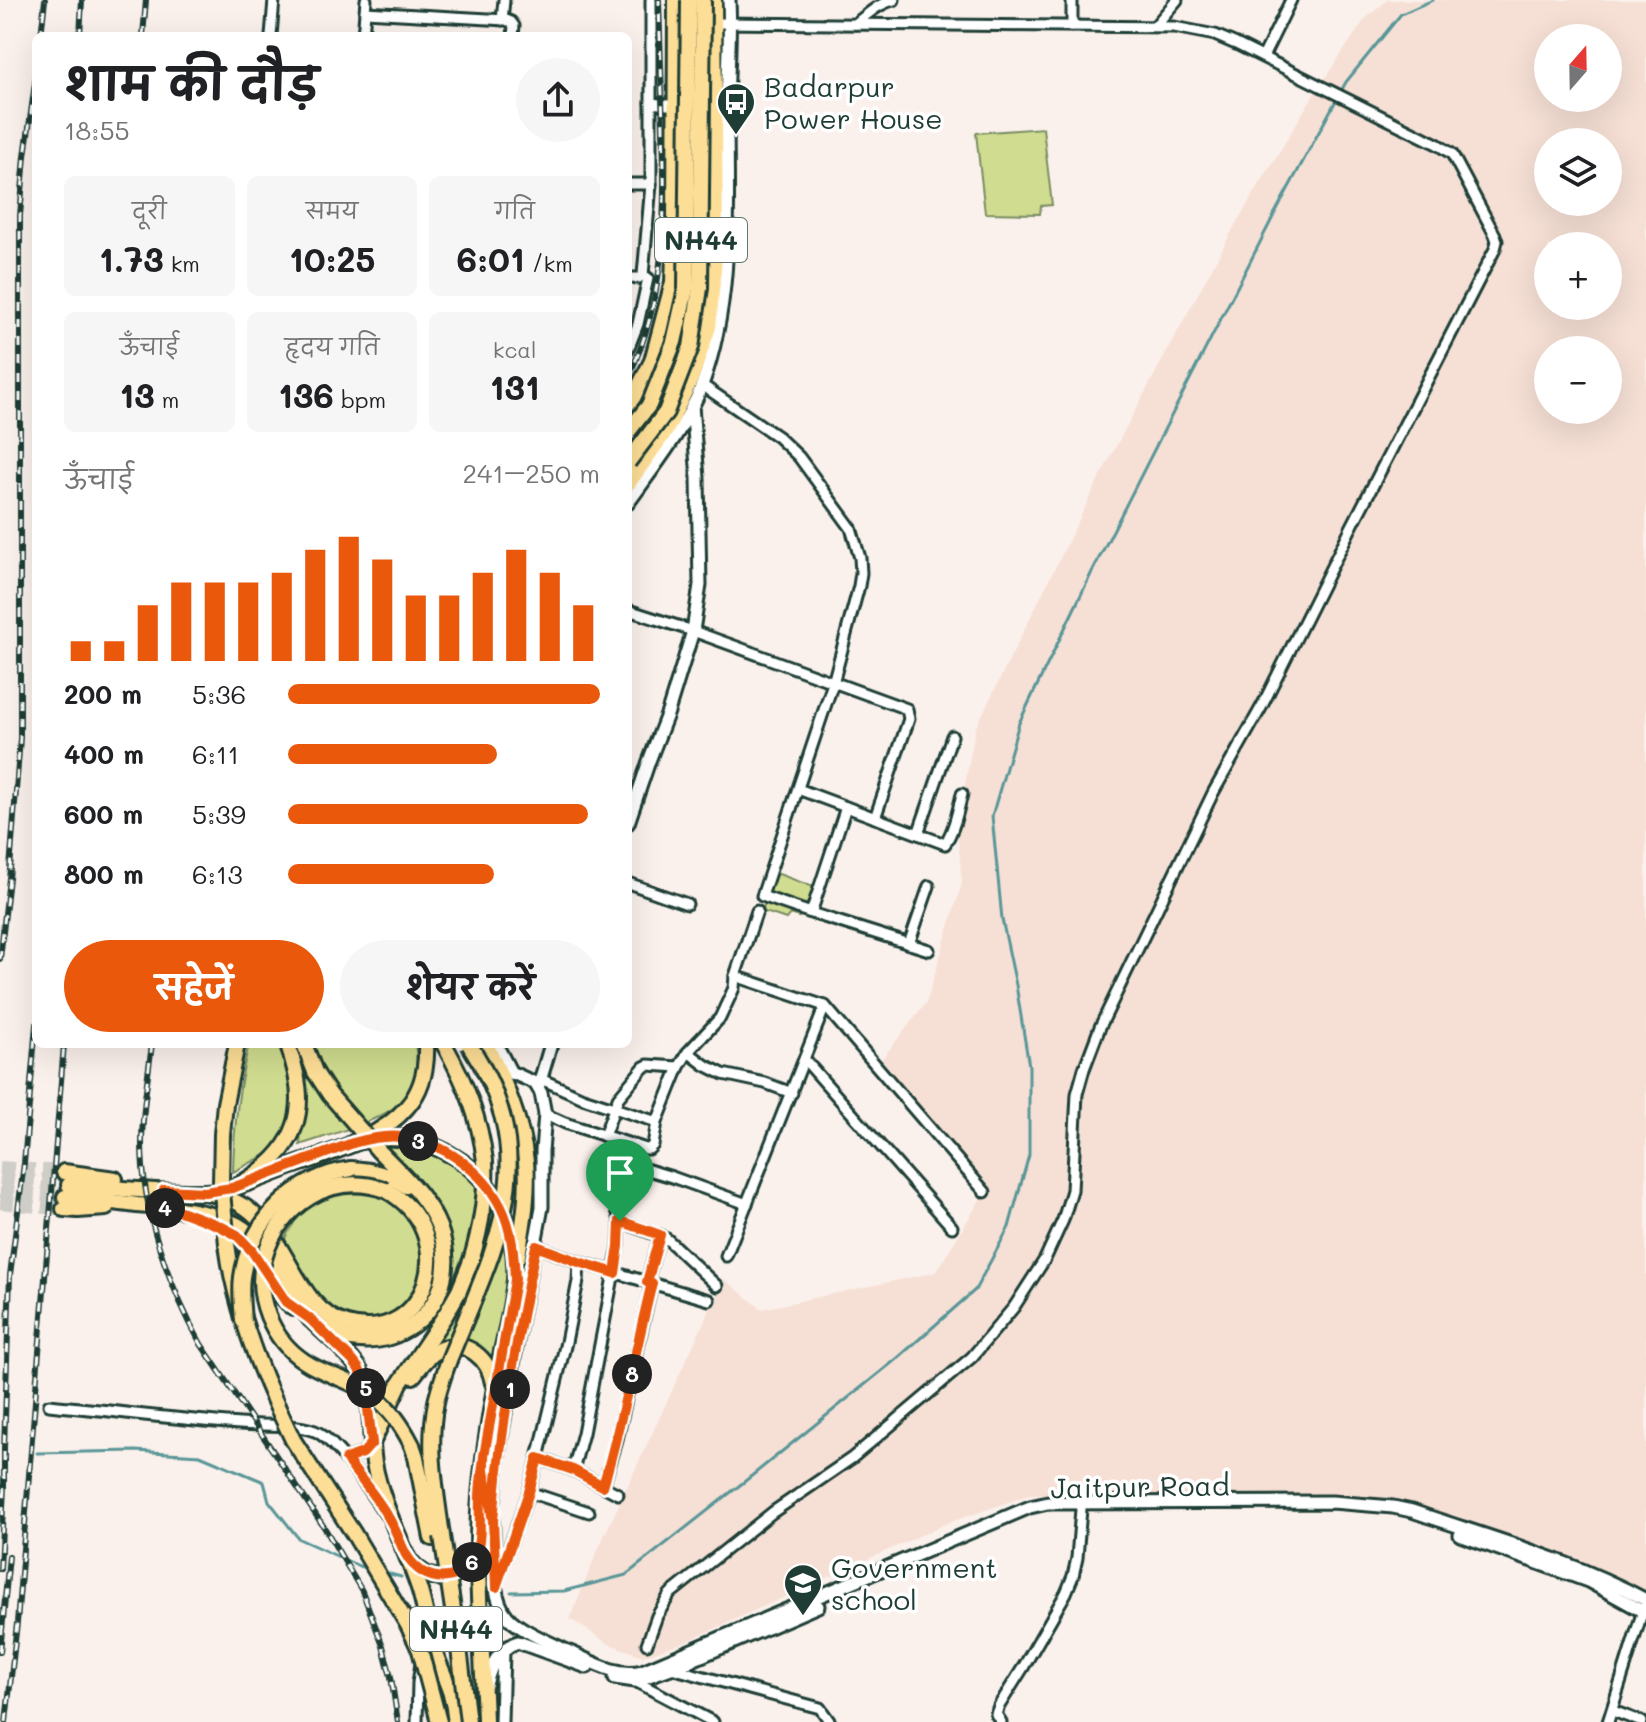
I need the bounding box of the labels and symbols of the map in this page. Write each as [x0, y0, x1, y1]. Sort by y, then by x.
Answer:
north arrow [1534, 24, 1622, 112]
place label: Badarpur Power House [764, 68, 943, 136]
bus stop icon: Badarpur Power House [715, 81, 757, 136]
road number: NH44 [655, 218, 747, 262]
pin: 3 [398, 1121, 438, 1161]
pin [586, 1139, 654, 1221]
pin: 4 [145, 1188, 185, 1228]
pin: 8 [612, 1354, 652, 1394]
pin: 5 [346, 1368, 386, 1408]
pin: 1 [490, 1369, 530, 1409]
street label: Jaitpur Road [1050, 1466, 1230, 1506]
pin: 6 [452, 1542, 492, 1582]
place label: Government school [831, 1549, 998, 1617]
school or university icon: Government school [782, 1562, 824, 1617]
road number: NH44 [410, 1607, 502, 1651]

